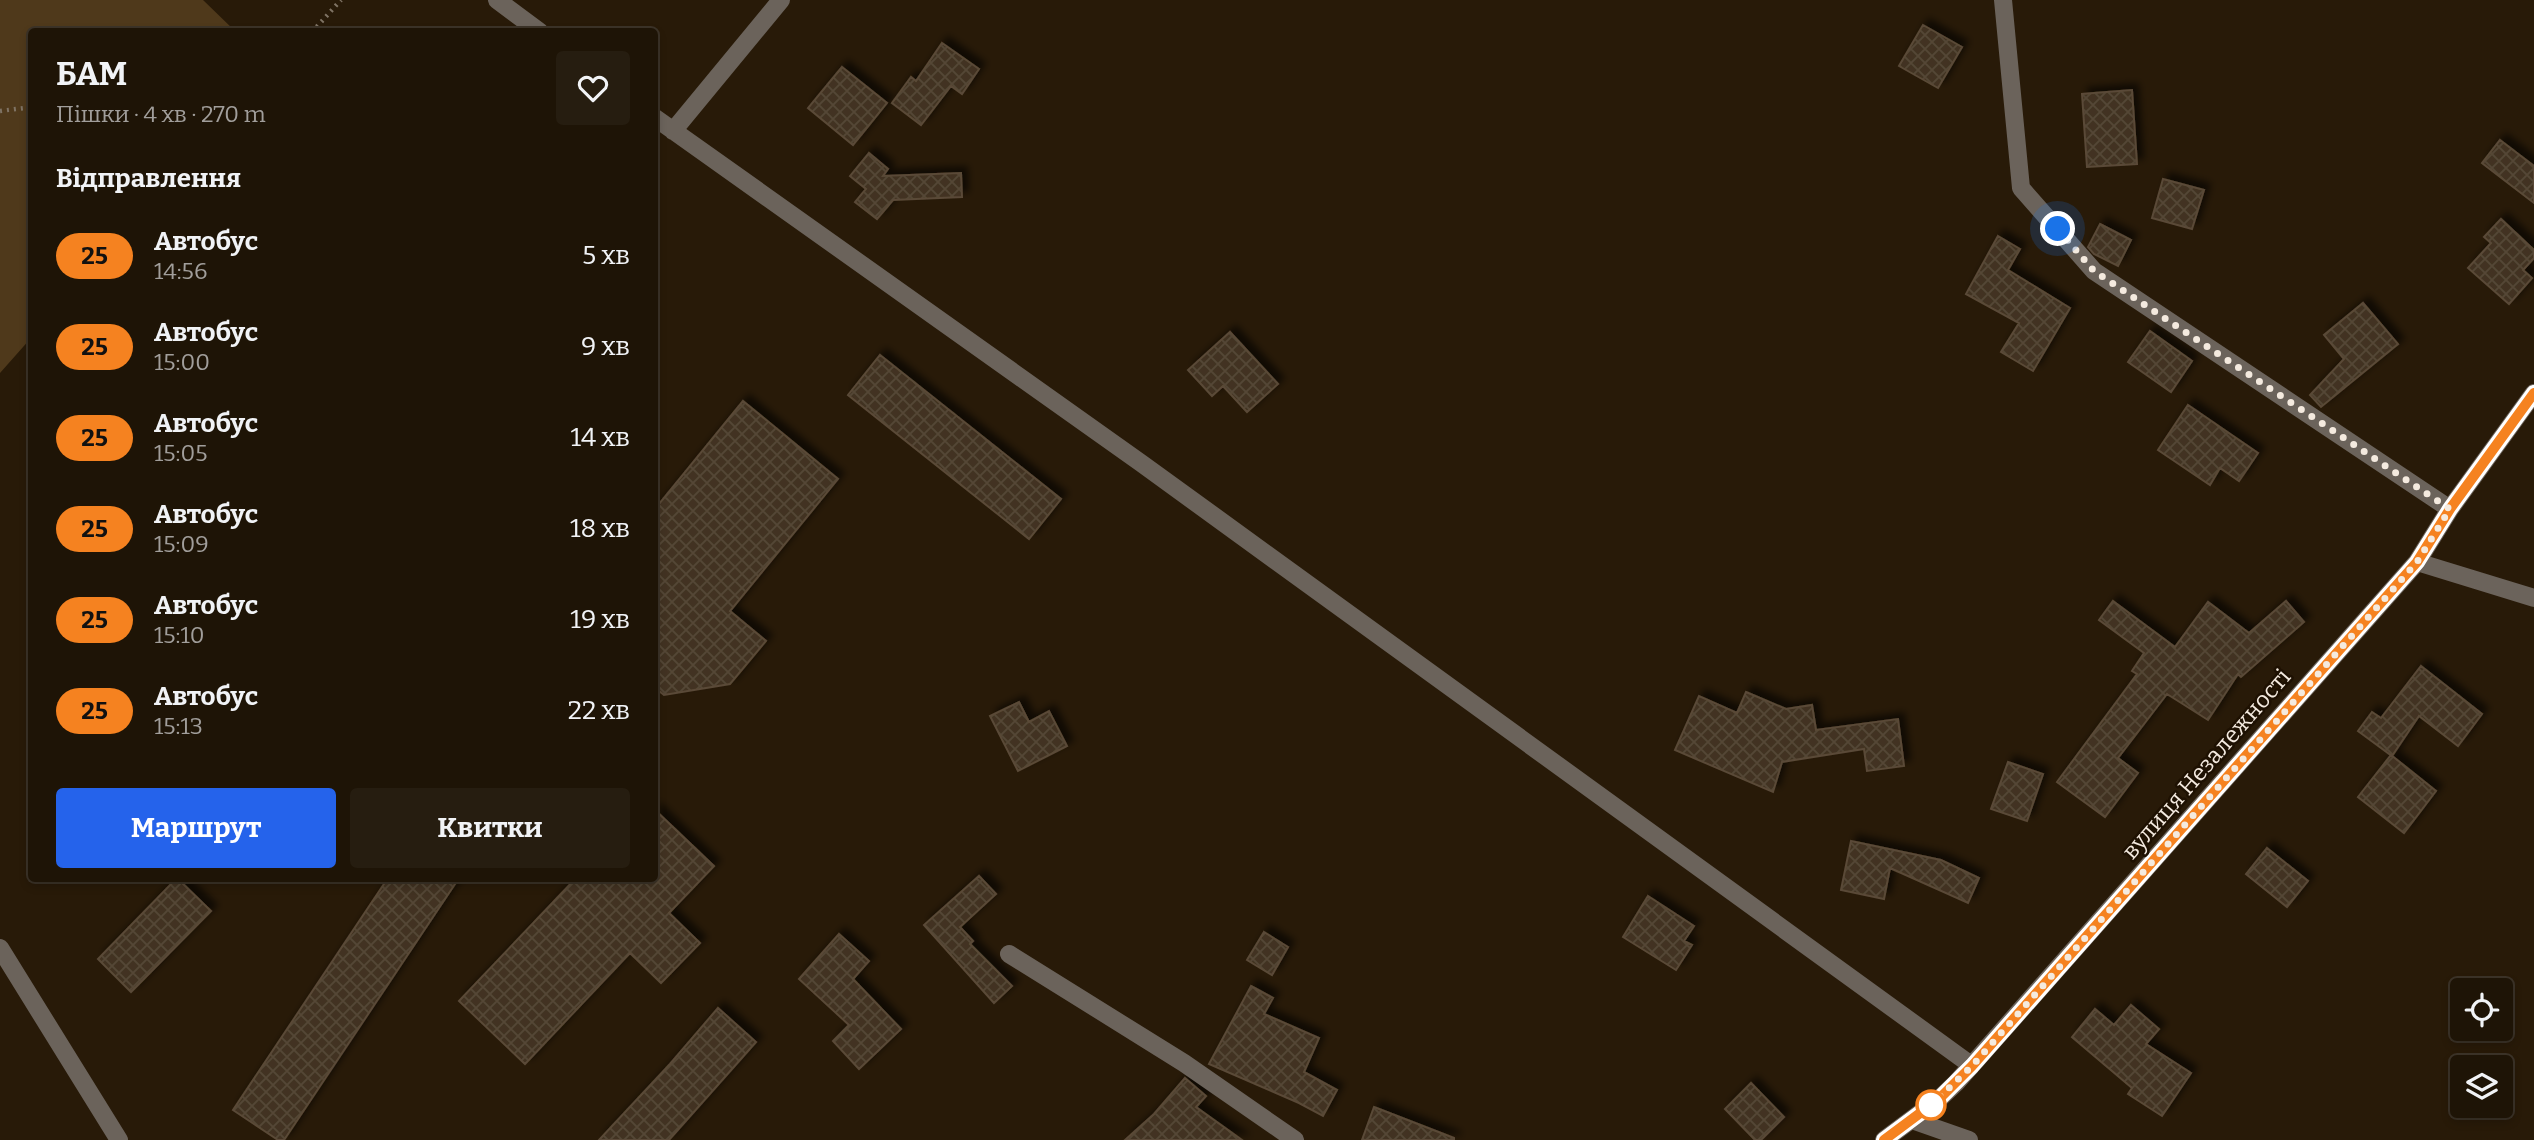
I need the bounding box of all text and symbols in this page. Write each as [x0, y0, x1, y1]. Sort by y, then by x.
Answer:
button: heart [556, 51, 630, 125]
text: БАМ [56, 54, 127, 94]
text: Пішки · 4 хв · 270 m [56, 100, 266, 128]
text: Відправлення [56, 163, 241, 194]
your location [2040, 211, 2075, 246]
text: Автобус [154, 226, 258, 257]
text: 5 хв [582, 240, 630, 271]
text: 25 [81, 242, 108, 270]
text: 14:56 [154, 257, 207, 285]
text: Автобус [154, 317, 258, 348]
text: 9 хв [581, 331, 630, 362]
text: 25 [81, 333, 108, 361]
text: 15:00 [154, 348, 210, 376]
text: Автобус [154, 408, 258, 439]
text: 14 хв [570, 422, 630, 453]
text: 25 [81, 424, 108, 452]
text: 15:05 [154, 439, 208, 467]
text: Автобус [154, 499, 258, 530]
text: 18 хв [570, 513, 630, 544]
text: 25 [81, 515, 108, 543]
text: 15:09 [154, 530, 209, 558]
text: Автобус [154, 590, 258, 621]
text: 19 хв [570, 604, 630, 635]
text: 25 [81, 606, 108, 634]
text: 15:10 [154, 621, 205, 649]
street label: вулиця Незалежності [2116, 663, 2296, 865]
text: Автобус [154, 681, 258, 712]
text: 22 хв [568, 695, 630, 726]
text: 25 [81, 697, 108, 725]
text: 15:13 [154, 712, 203, 740]
button: Маршрут [56, 788, 336, 868]
button: Квитки [350, 788, 630, 868]
map controls [2450, 978, 2513, 1118]
button: locate [2450, 978, 2513, 1041]
button: layers [2450, 1055, 2513, 1118]
unlabelled marker [1916, 1090, 1946, 1120]

